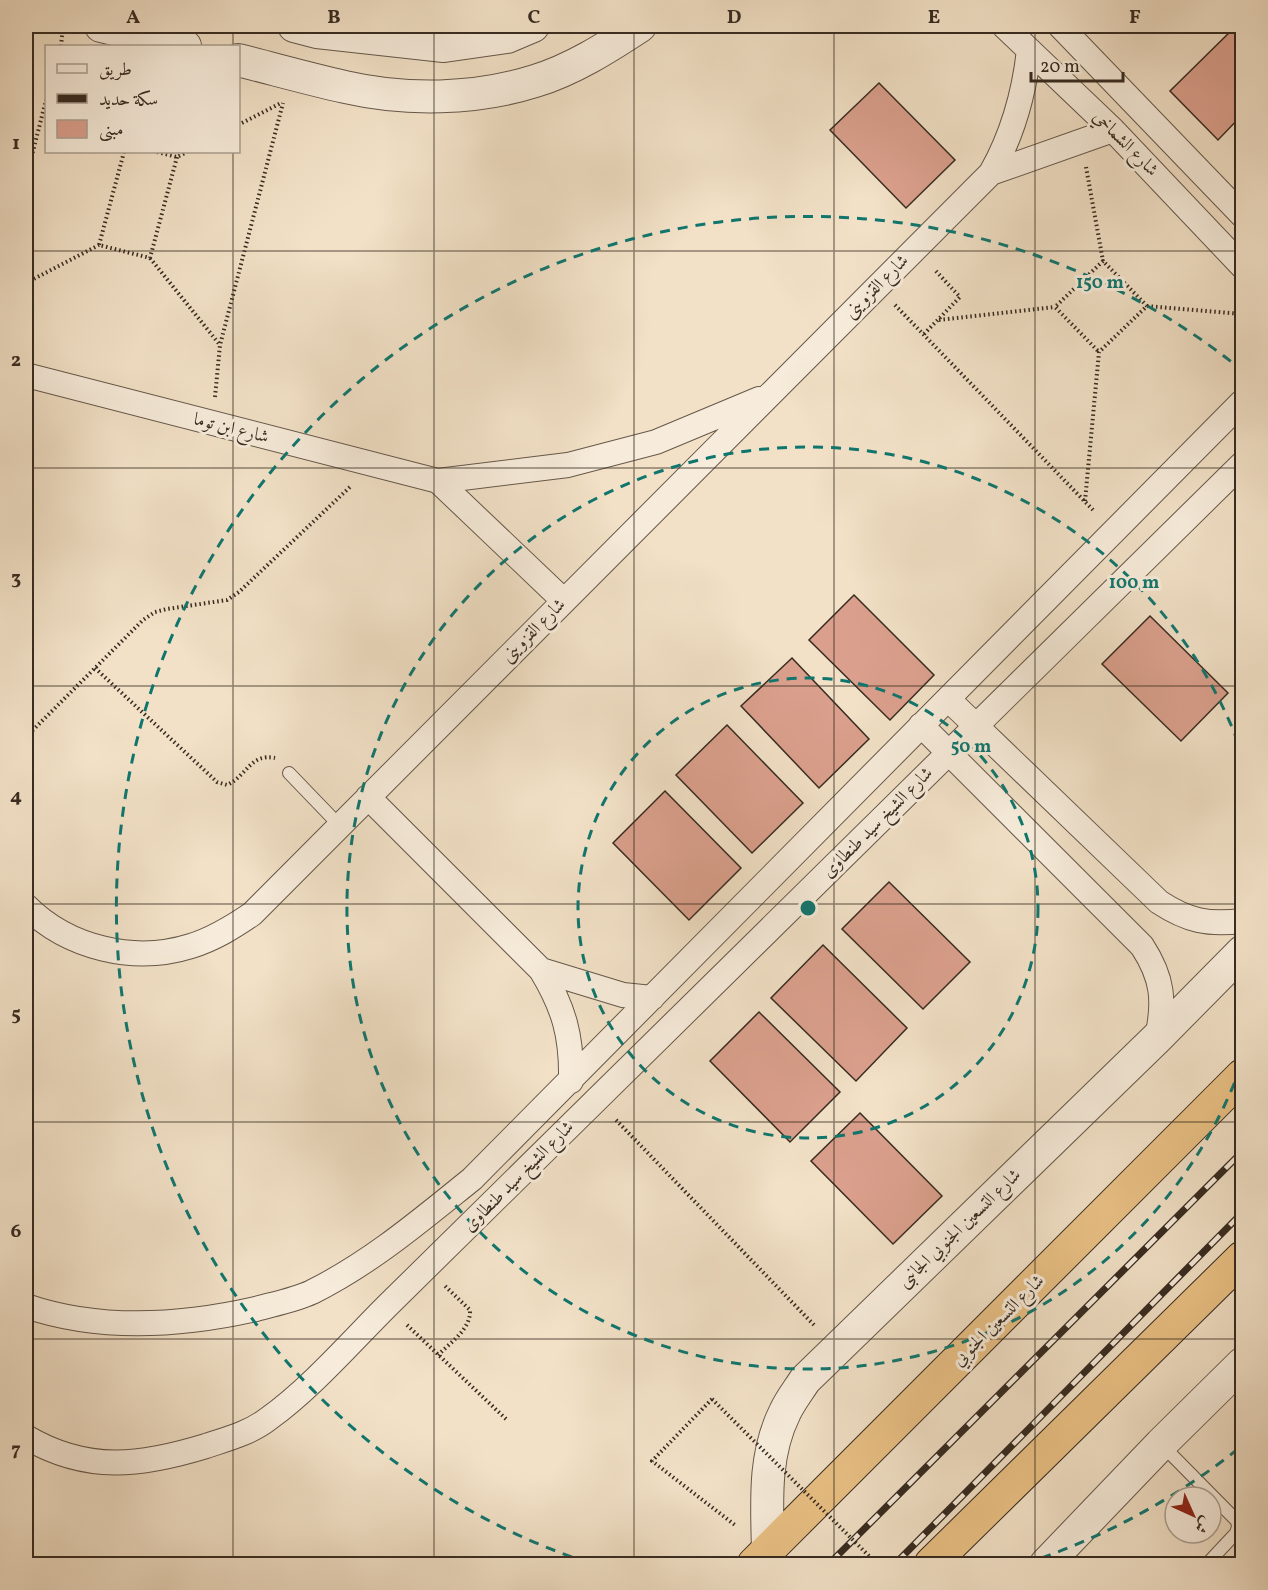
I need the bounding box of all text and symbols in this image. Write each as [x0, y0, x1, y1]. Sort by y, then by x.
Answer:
text: A [126, 4, 140, 32]
text: B [327, 4, 341, 32]
text: C [528, 4, 541, 32]
text: D [727, 4, 741, 32]
text: E [928, 4, 940, 32]
text: F [1129, 4, 1141, 32]
legend [45, 45, 240, 153]
scale bar [1031, 45, 1122, 83]
text: 20 m [1040, 55, 1080, 80]
text: طريق [99, 58, 132, 83]
text: سكة حديد [99, 88, 158, 113]
street label: شارع الشماخي [1086, 105, 1164, 183]
text: مبنى [99, 118, 124, 143]
text: 1 [12, 130, 20, 158]
street label: شارع القزوينى [839, 249, 915, 325]
text: 150 m [1076, 271, 1124, 296]
text: 2 [11, 347, 21, 375]
street label: شارع ابن توما [191, 408, 271, 451]
text: 3 [11, 565, 21, 593]
text: 100 m [1109, 571, 1159, 596]
street label: شارع القزوينى [496, 593, 572, 669]
text: 50 m [951, 735, 991, 760]
street label: شارع الشيخ سيد طنطاوى [817, 762, 941, 886]
text: 4 [10, 783, 22, 811]
centre of rings [798, 898, 818, 918]
text: 5 [11, 1001, 21, 1029]
street label: شارع الشيخ سيد طنطاوى [458, 1116, 582, 1240]
street label: شارع التسعين الجنوبي الجانبى [893, 1164, 1028, 1295]
text: 6 [11, 1218, 22, 1246]
street label: شارع التسعين الجنوبي [947, 1269, 1051, 1373]
text: 7 [11, 1436, 21, 1464]
north arrow [1163, 1485, 1223, 1545]
text: ش [1189, 1511, 1216, 1538]

